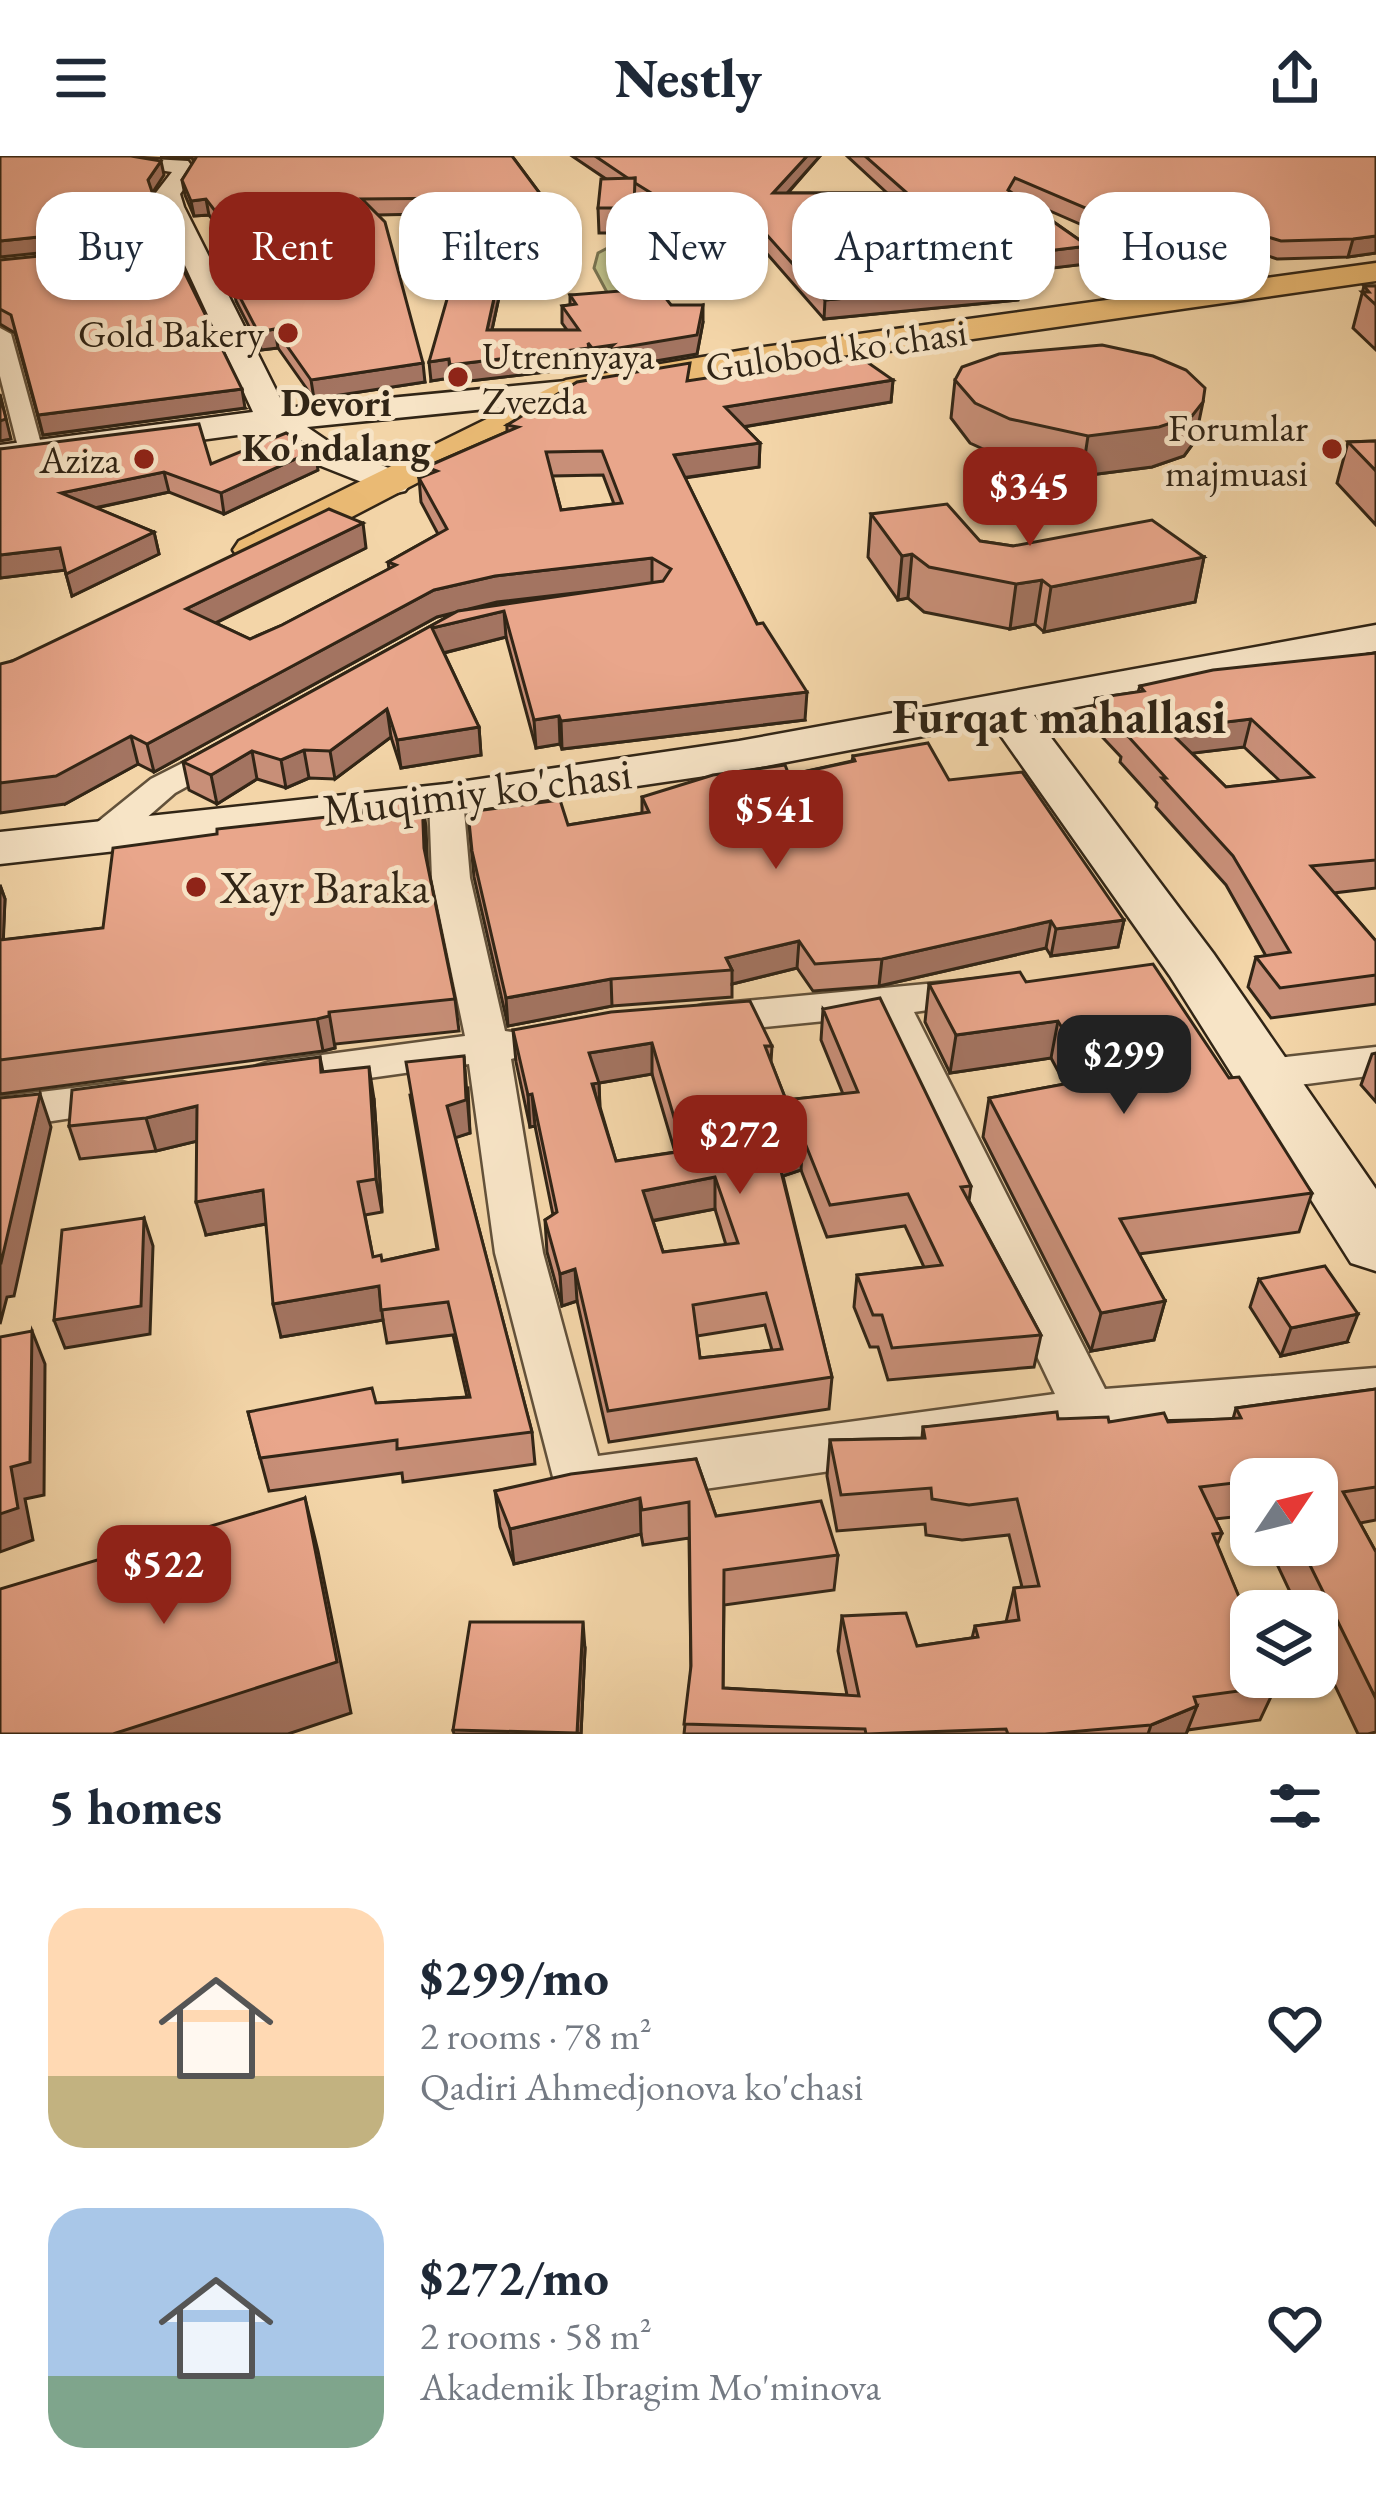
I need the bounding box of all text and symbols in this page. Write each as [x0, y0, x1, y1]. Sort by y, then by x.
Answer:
text: Nestly [614, 43, 762, 113]
icon: menu [48, 45, 114, 111]
icon: share [1262, 45, 1328, 111]
chip: Buy [36, 192, 185, 300]
chip: Rent [209, 192, 375, 300]
chip: Filters [399, 192, 582, 300]
chip: New [606, 192, 768, 300]
chip: Apartment [792, 192, 1055, 300]
chip: House [1079, 192, 1270, 300]
street label: Gulobod ko'chasi [702, 306, 970, 393]
place label: Gold Bakery [78, 308, 265, 359]
marker: Gold Bakery [275, 320, 301, 346]
place label: Utrennyaya Zvezda [482, 330, 655, 426]
marker: Utrennyaya Zvezda [445, 364, 471, 390]
district label: Devori Ko'ndalang [242, 377, 431, 473]
place label: Forumlar majmuasi [1165, 402, 1308, 498]
place label: Aziza [38, 434, 120, 485]
marker: Forumlar majmuasi [1319, 436, 1345, 462]
marker: Aziza [131, 446, 157, 472]
pin: $345 [959, 447, 1101, 549]
text: $345 [990, 460, 1070, 511]
district label: Furqat mahallasi [892, 685, 1226, 747]
street label: Muqimiy ko'chasi [319, 743, 635, 839]
pin: $541 [705, 770, 847, 872]
text: $541 [736, 783, 816, 834]
place label: Xayr Baraka [219, 858, 430, 916]
marker: Xayr Baraka [183, 874, 209, 900]
pin: $299 [1053, 1015, 1195, 1117]
text: $299 [1084, 1028, 1164, 1079]
pin: $272 [669, 1095, 811, 1197]
text: $272 [700, 1108, 780, 1159]
north arrow [1230, 1458, 1338, 1566]
map controls [1230, 1458, 1338, 1698]
pin: $522 [93, 1525, 235, 1627]
text: $522 [124, 1538, 204, 1589]
button: layers [1230, 1590, 1338, 1698]
text: 5 homes [48, 1773, 222, 1839]
icon: filters [1262, 1773, 1328, 1839]
text: $299/mo [420, 1944, 609, 2010]
icon: home [144, 1956, 288, 2100]
icon: heart [1262, 1995, 1328, 2061]
text: 2 rooms · 78 m² [420, 2010, 652, 2061]
text: Qadiri Ahmedjonova ko'chasi [420, 2061, 863, 2112]
text: $272/mo [420, 2244, 609, 2310]
icon: home [144, 2256, 288, 2400]
icon: heart [1262, 2295, 1328, 2361]
text: 2 rooms · 58 m² [420, 2310, 652, 2361]
text: Akademik Ibragim Mo'minova [420, 2361, 881, 2412]

